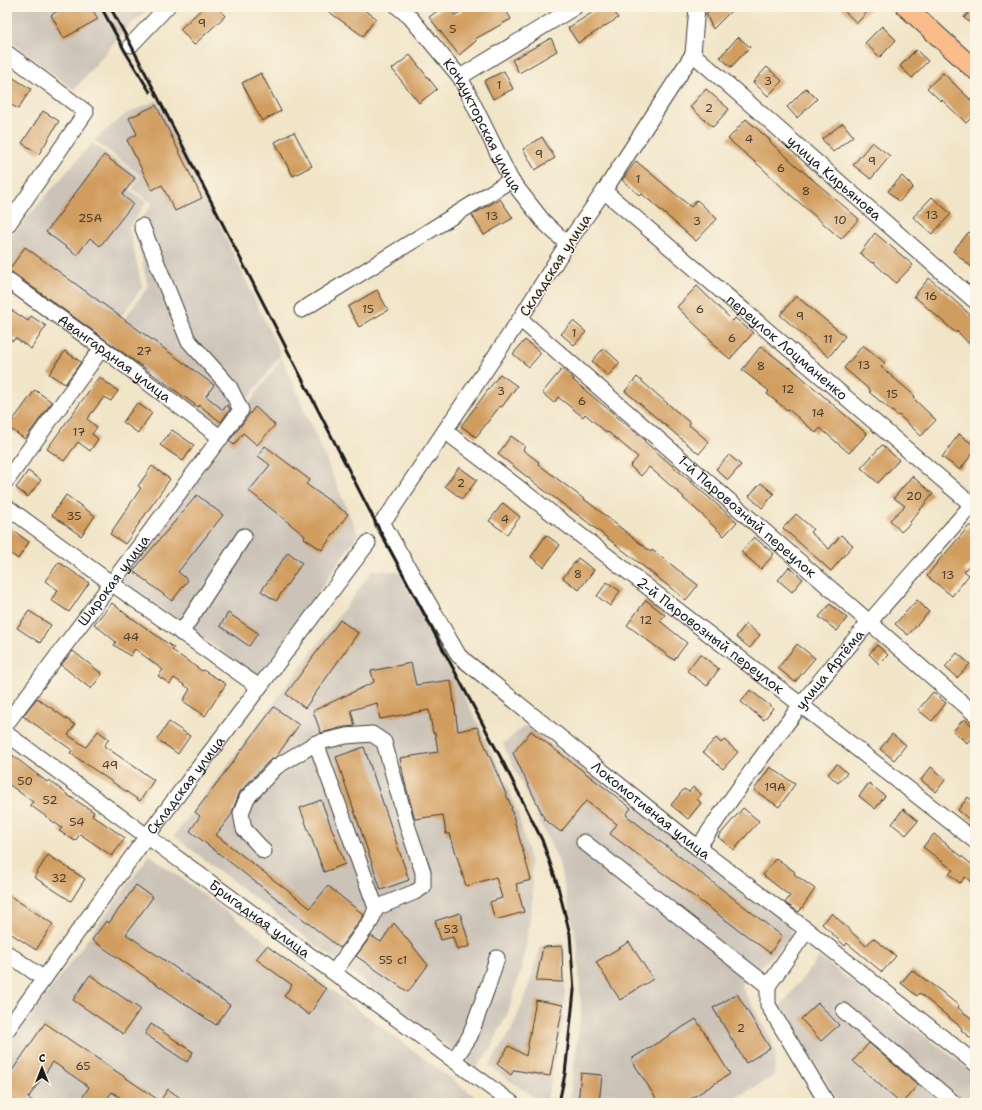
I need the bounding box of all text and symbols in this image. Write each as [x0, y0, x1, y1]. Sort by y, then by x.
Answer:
house number: 9 [198, 15, 206, 31]
house number: 5 [449, 21, 457, 37]
street label: Кондукторская улица [439, 55, 526, 196]
house number: 3 [764, 73, 772, 89]
house number: 1 [496, 77, 502, 93]
house number: 2 [705, 100, 713, 116]
house number: 4 [745, 131, 753, 147]
street label: улица Кирьянова [783, 131, 886, 224]
house number: 9 [535, 146, 543, 162]
house number: 9 [868, 153, 876, 169]
house number: 6 [777, 160, 785, 176]
house number: 1 [635, 171, 641, 187]
house number: 8 [802, 183, 810, 199]
house number: 13 [926, 207, 938, 223]
house number: 13 [486, 208, 498, 224]
house number: 25А [78, 210, 102, 226]
street label: Складская улица [515, 210, 595, 320]
house number: 10 [833, 212, 847, 228]
house number: 3 [693, 213, 701, 229]
house number: 16 [924, 288, 938, 304]
street label: переулок Лоцманенко [723, 291, 852, 404]
house number: 15 [362, 301, 374, 317]
house number: 6 [696, 301, 704, 317]
house number: 9 [796, 308, 804, 324]
street label: Авангардная улица [54, 310, 175, 406]
house number: 1 [571, 325, 577, 341]
house number: 6 [728, 330, 736, 346]
house number: 11 [823, 331, 833, 347]
house number: 27 [136, 343, 152, 359]
house number: 13 [858, 357, 870, 373]
house number: 8 [757, 358, 765, 374]
house number: 12 [782, 381, 794, 397]
house number: 3 [497, 383, 505, 399]
house number: 15 [886, 386, 898, 402]
house number: 6 [578, 393, 586, 409]
house number: 14 [812, 405, 824, 421]
house number: 17 [73, 424, 85, 440]
street label: 1-й Паровозный переулок [674, 451, 821, 582]
house number: 2 [457, 475, 465, 491]
house number: 20 [906, 488, 922, 504]
house number: 35 [66, 508, 82, 524]
house number: 4 [501, 511, 509, 527]
street label: Широкая улица [74, 531, 154, 630]
house number: 8 [574, 566, 582, 582]
house number: 13 [942, 567, 954, 583]
street label: 2-й Паровозный переулок [633, 573, 788, 698]
house number: 12 [640, 612, 652, 628]
street label: улица Артёма [791, 625, 868, 713]
house number: 44 [123, 629, 139, 645]
street label: Складская улица [142, 732, 229, 838]
house number: 49 [102, 757, 118, 773]
street label: Локомотивная улица [588, 757, 714, 863]
house number: 50 [17, 773, 33, 789]
house number: 19А [764, 779, 786, 795]
house number: 52 [42, 792, 58, 808]
house number: 54 [69, 814, 85, 830]
house number: 32 [51, 870, 67, 886]
street label: Бригадная улица [206, 876, 314, 962]
house number: 53 [443, 921, 459, 937]
house number: 55 с1 [379, 952, 407, 968]
house number: 2 [737, 1020, 745, 1036]
north arrow [22, 1048, 62, 1088]
text: С [39, 1051, 46, 1066]
house number: 65 [75, 1058, 91, 1074]

